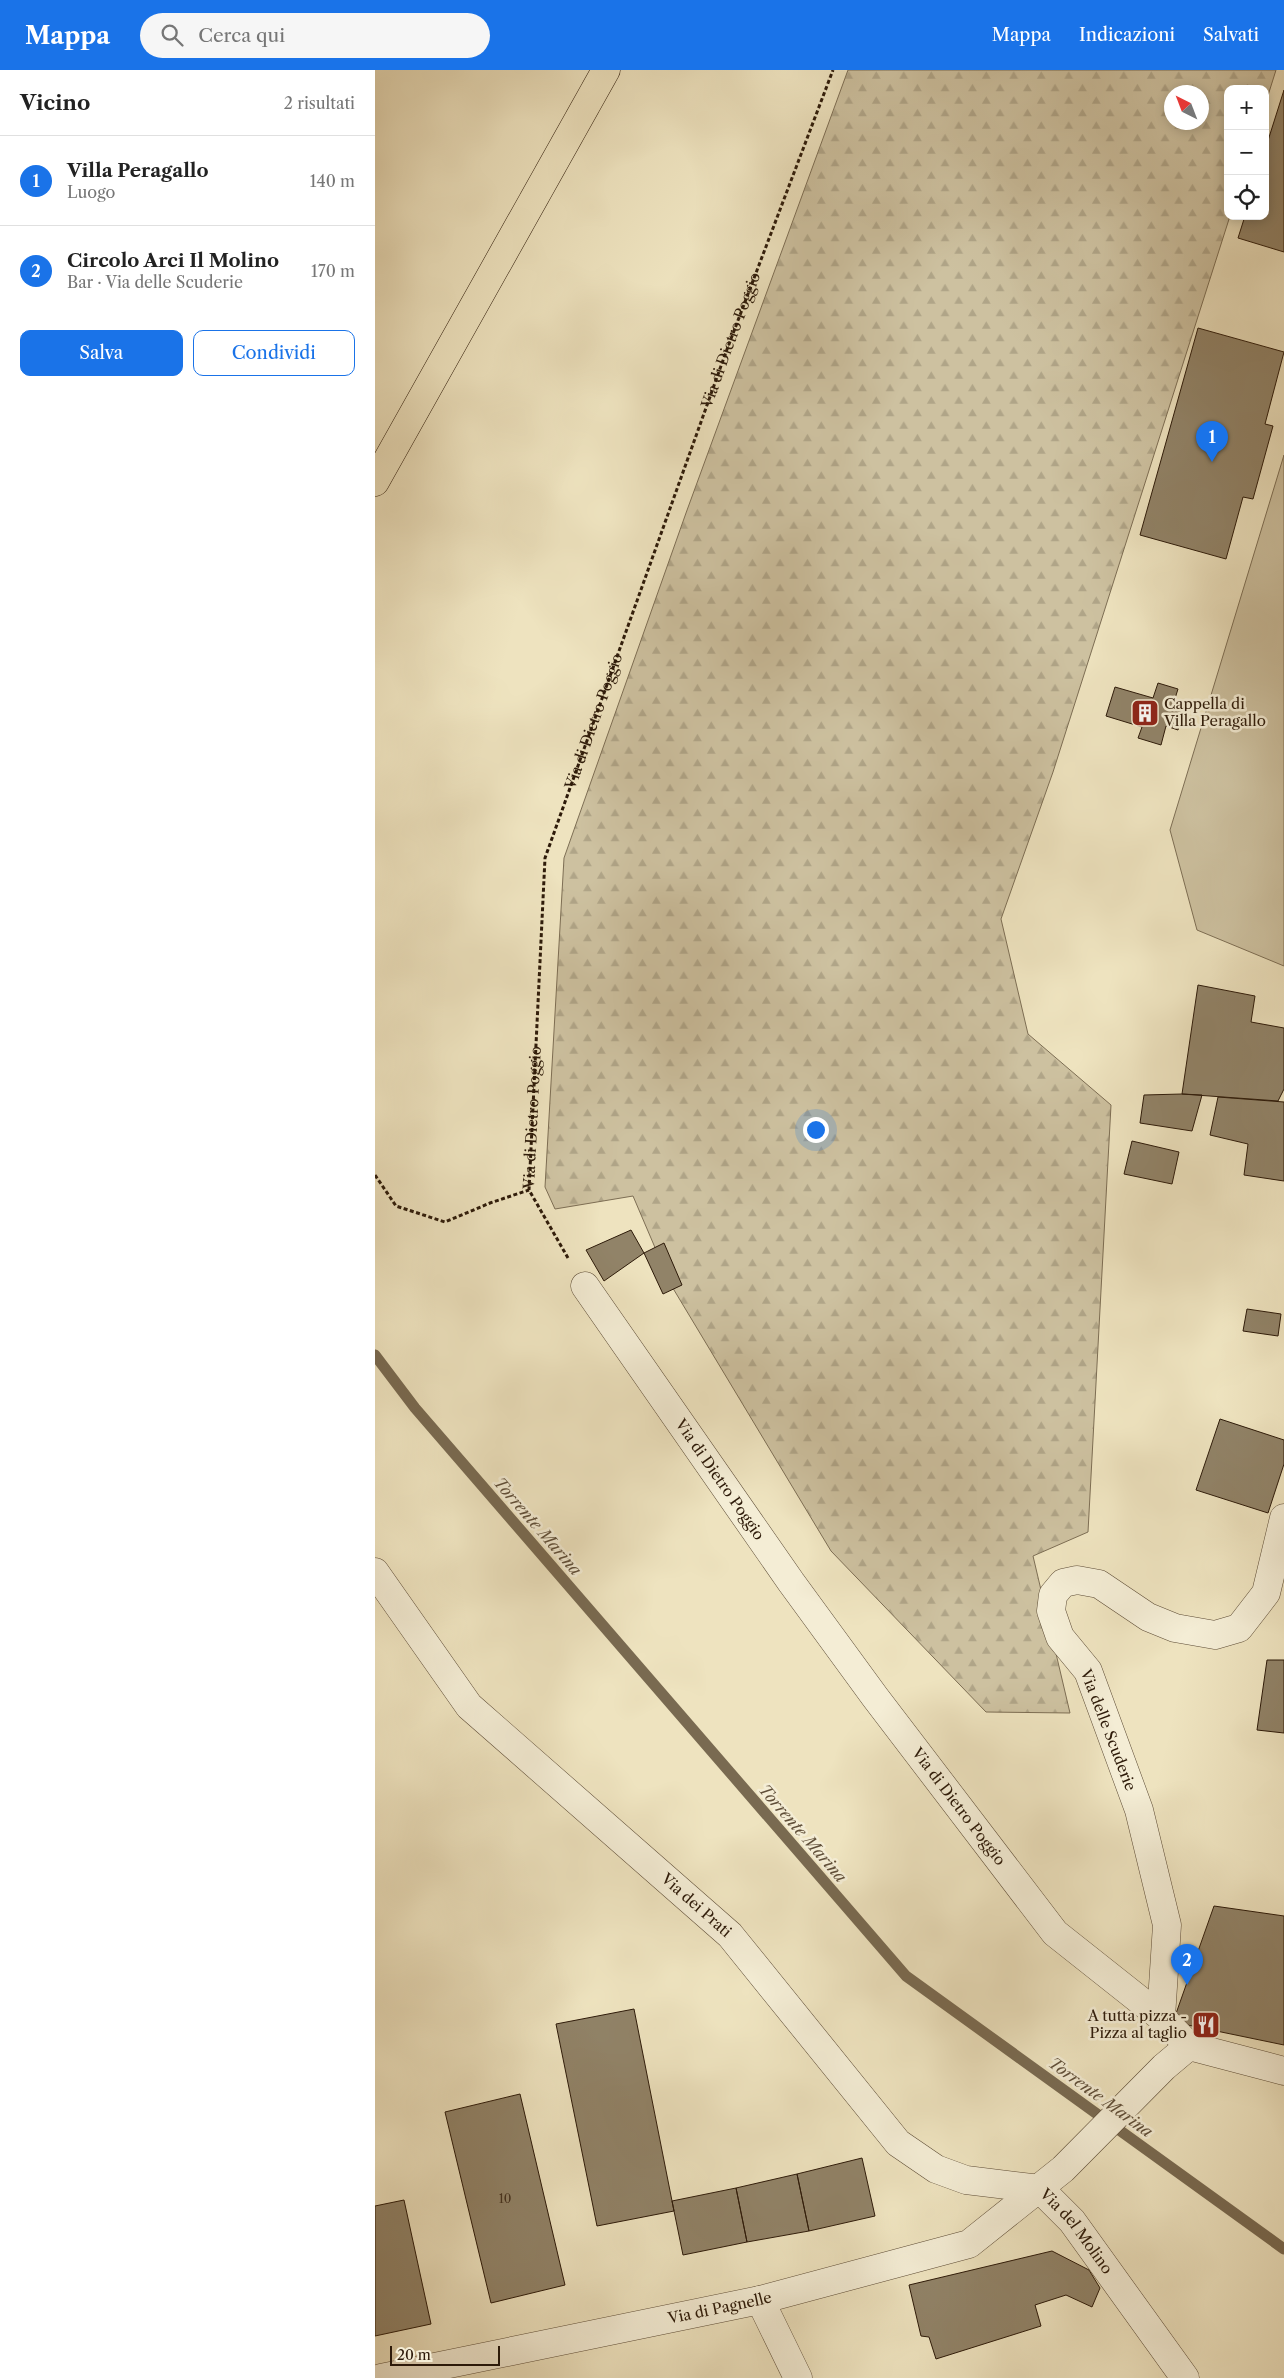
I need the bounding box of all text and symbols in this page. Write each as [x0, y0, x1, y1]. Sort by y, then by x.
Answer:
search box [140, 13, 490, 58]
text: Mappa [25, 21, 110, 50]
icon: search [158, 21, 186, 49]
text: Cerca qui [198, 24, 285, 47]
text: Mappa [992, 24, 1051, 46]
text: Indicazioni [1079, 24, 1175, 46]
text: Salvati [1203, 24, 1259, 46]
north arrow [1164, 85, 1209, 130]
map controls [1224, 85, 1269, 220]
button: + [1224, 85, 1269, 130]
text: Vicino [20, 90, 90, 115]
text: 2 risultati [284, 93, 355, 113]
button: − [1224, 130, 1269, 175]
text: Villa Peragallo [67, 159, 209, 182]
text: 1 [32, 171, 40, 191]
text: 140 m [310, 171, 355, 191]
button: locate [1224, 175, 1269, 220]
text: Luogo [67, 182, 115, 202]
text: Circolo Arci Il Molino [67, 249, 279, 272]
text: 2 [31, 261, 41, 281]
text: 170 m [311, 261, 355, 281]
street label: Via di Dietro Poggio [696, 270, 764, 411]
text: Bar · Via delle Scuderie [67, 272, 243, 292]
button: Salva [20, 330, 183, 376]
button: Condividi [193, 330, 355, 376]
pin: 1 [1196, 421, 1228, 462]
street label: Via di Dietro Poggio [560, 651, 626, 793]
place label: Cappella di Villa Peragallo [1163, 694, 1266, 730]
building icon: Cappella di Villa Peragallo [1130, 698, 1160, 728]
street label: Via di Dietro Poggio [519, 1046, 545, 1190]
your location [803, 1117, 829, 1143]
street label: Via di Dietro Poggio [671, 1414, 769, 1544]
water label: Torrente Marina [490, 1473, 586, 1580]
street label: Via delle Scuderie [1076, 1665, 1140, 1793]
street label: Via di Dietro Poggio [908, 1743, 1010, 1869]
water label: Torrente Marina [755, 1780, 851, 1887]
street label: Via dei Prati [657, 1868, 736, 1941]
pin: 2 [1171, 1944, 1203, 1985]
place label: A tutta pizza - Pizza al taglio [1087, 2006, 1187, 2042]
restaurant icon: A tutta pizza - Pizza al taglio [1191, 2010, 1221, 2040]
water label: Torrente Marina [1045, 2053, 1157, 2142]
street label: Via del Molino [1035, 2184, 1117, 2278]
house number: 10 [499, 2191, 511, 2206]
street label: Via di Pagnelle [665, 2287, 774, 2328]
scale bar [390, 2343, 500, 2366]
text: 20 m [397, 2346, 431, 2364]

